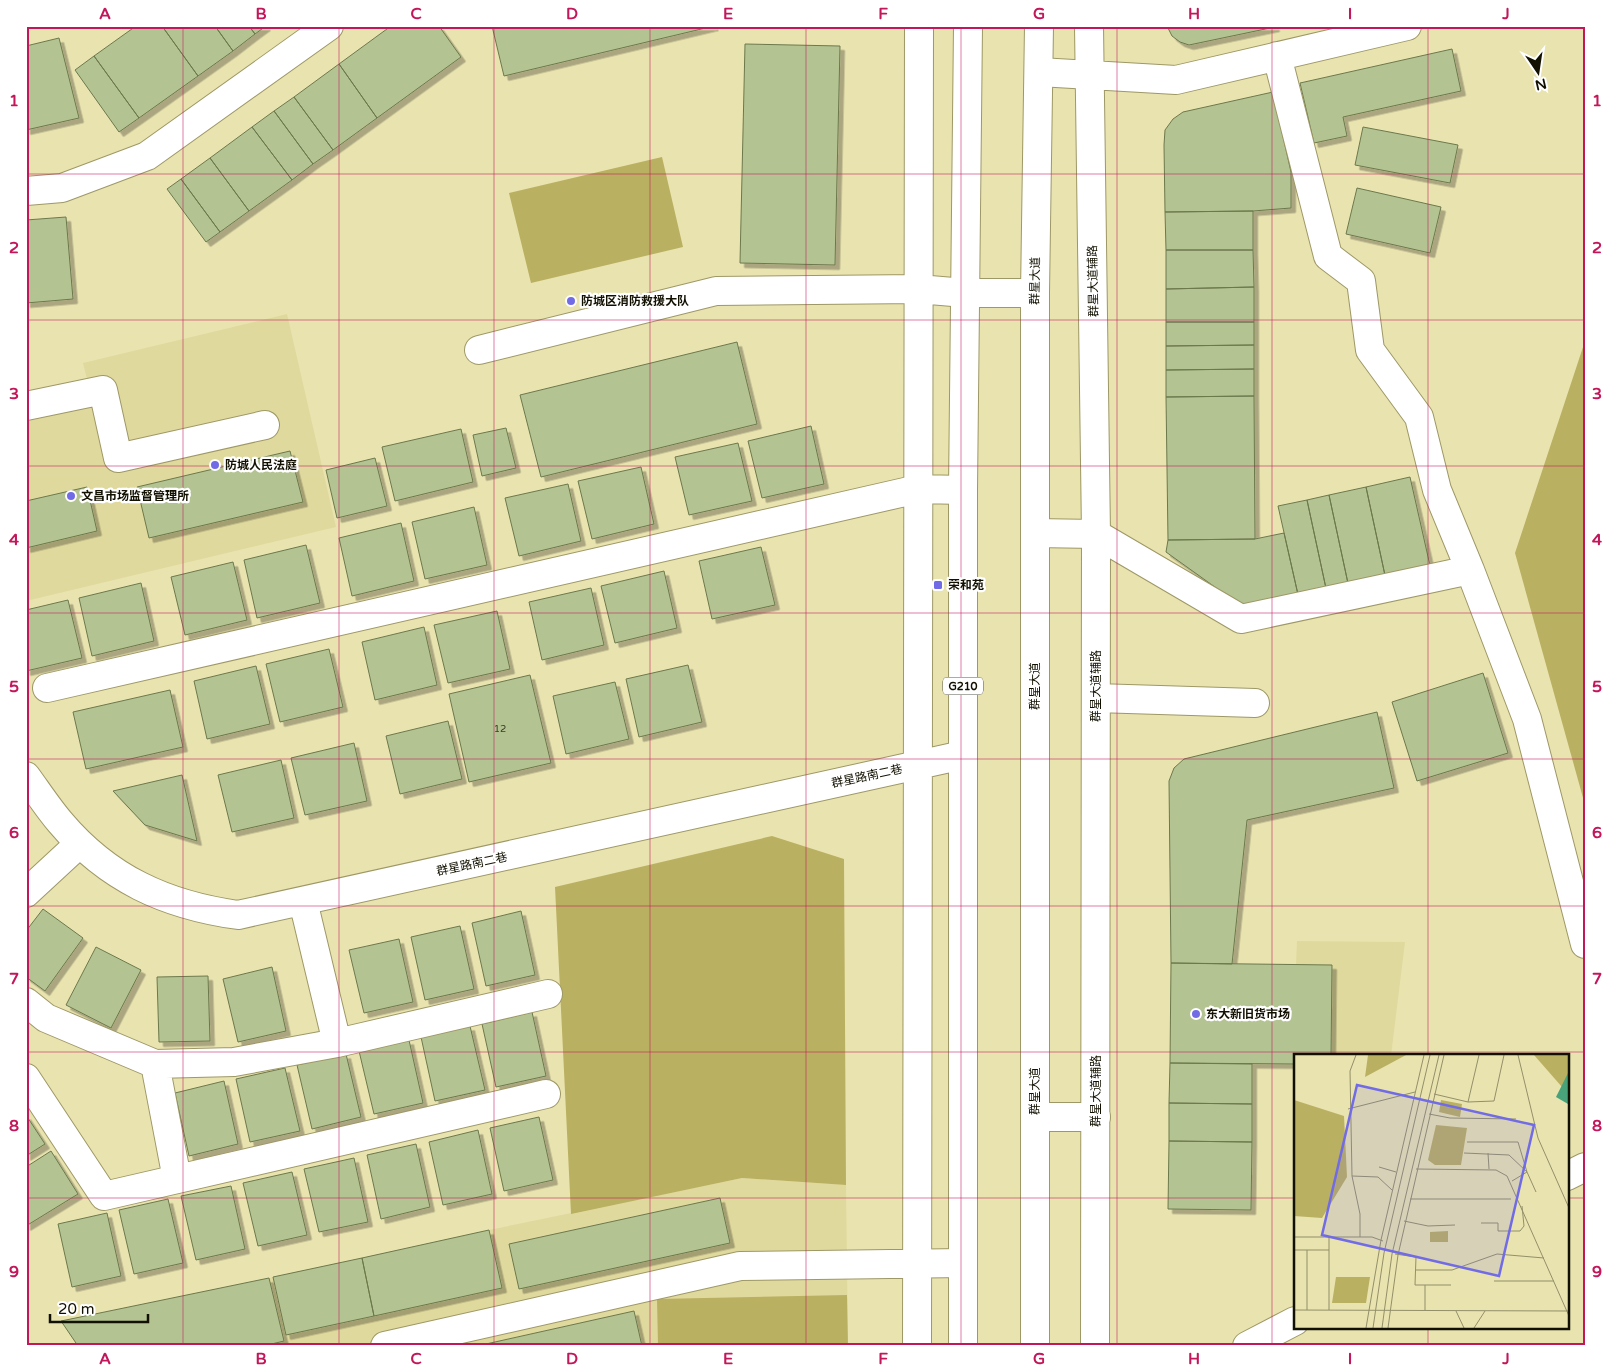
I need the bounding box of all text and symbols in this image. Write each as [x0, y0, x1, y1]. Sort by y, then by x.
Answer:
text: A [99, 4, 111, 24]
text: B [255, 4, 267, 24]
text: C [410, 4, 422, 24]
text: D [566, 4, 578, 24]
text: E [723, 4, 733, 24]
text: F [878, 4, 888, 24]
text: G [1033, 4, 1045, 24]
text: H [1188, 4, 1200, 24]
text: I [1348, 4, 1352, 24]
text: J [1501, 4, 1510, 24]
north arrow [1514, 48, 1564, 98]
text: N [1533, 75, 1548, 94]
text: 1 [9, 91, 19, 111]
text: 1 [1592, 91, 1602, 111]
text: 2 [9, 238, 19, 258]
text: 2 [1592, 238, 1602, 258]
street label: 群星大道辅路 [1085, 245, 1101, 317]
street label: 群星大道 [1028, 257, 1042, 305]
place label: 防城区消防救援大队 [581, 294, 689, 308]
marker: 防城区消防救援大队 [565, 295, 577, 307]
text: 3 [9, 384, 19, 404]
text: 3 [1592, 384, 1602, 404]
place label: 防城人民法庭 [225, 458, 297, 472]
marker: 防城人民法庭 [209, 459, 221, 471]
place label: 文昌市场监督管理所 [81, 489, 189, 503]
marker: 文昌市场监督管理所 [65, 490, 77, 502]
text: 4 [9, 530, 19, 550]
text: 4 [1592, 530, 1602, 550]
place label: 荣和苑 [948, 578, 984, 592]
marker: 荣和苑 [932, 579, 944, 591]
street label: 群星大道辅路 [1089, 650, 1103, 722]
street label: 群星大道 [1028, 662, 1042, 710]
text: 5 [9, 677, 19, 697]
text: 5 [1592, 677, 1602, 697]
road number: G210 [943, 678, 983, 694]
house number: 12 [494, 723, 506, 735]
street label: 群星路南二巷 [830, 762, 904, 790]
text: 6 [9, 823, 19, 843]
text: 6 [1592, 823, 1602, 843]
street label: 群星路南二巷 [435, 850, 509, 878]
text: 7 [9, 969, 19, 989]
text: 7 [1592, 969, 1602, 989]
place label: 东大新旧货市场 [1206, 1007, 1290, 1021]
marker: 东大新旧货市场 [1190, 1008, 1202, 1020]
inset map [1294, 1054, 1568, 1330]
street label: 群星大道辅路 [1089, 1055, 1103, 1127]
street label: 群星大道 [1028, 1067, 1042, 1115]
text: 8 [9, 1116, 19, 1136]
text: 8 [1592, 1116, 1602, 1136]
text: 9 [9, 1262, 19, 1282]
text: 9 [1592, 1262, 1602, 1282]
scale bar [50, 1292, 148, 1324]
text: 20 m [58, 1300, 95, 1318]
text: A [99, 1349, 111, 1369]
text: B [255, 1349, 267, 1369]
text: C [410, 1349, 422, 1369]
text: D [566, 1349, 578, 1369]
text: E [723, 1349, 733, 1369]
text: F [878, 1349, 888, 1369]
text: G [1033, 1349, 1045, 1369]
text: H [1188, 1349, 1200, 1369]
text: I [1348, 1349, 1352, 1369]
text: J [1501, 1349, 1510, 1369]

